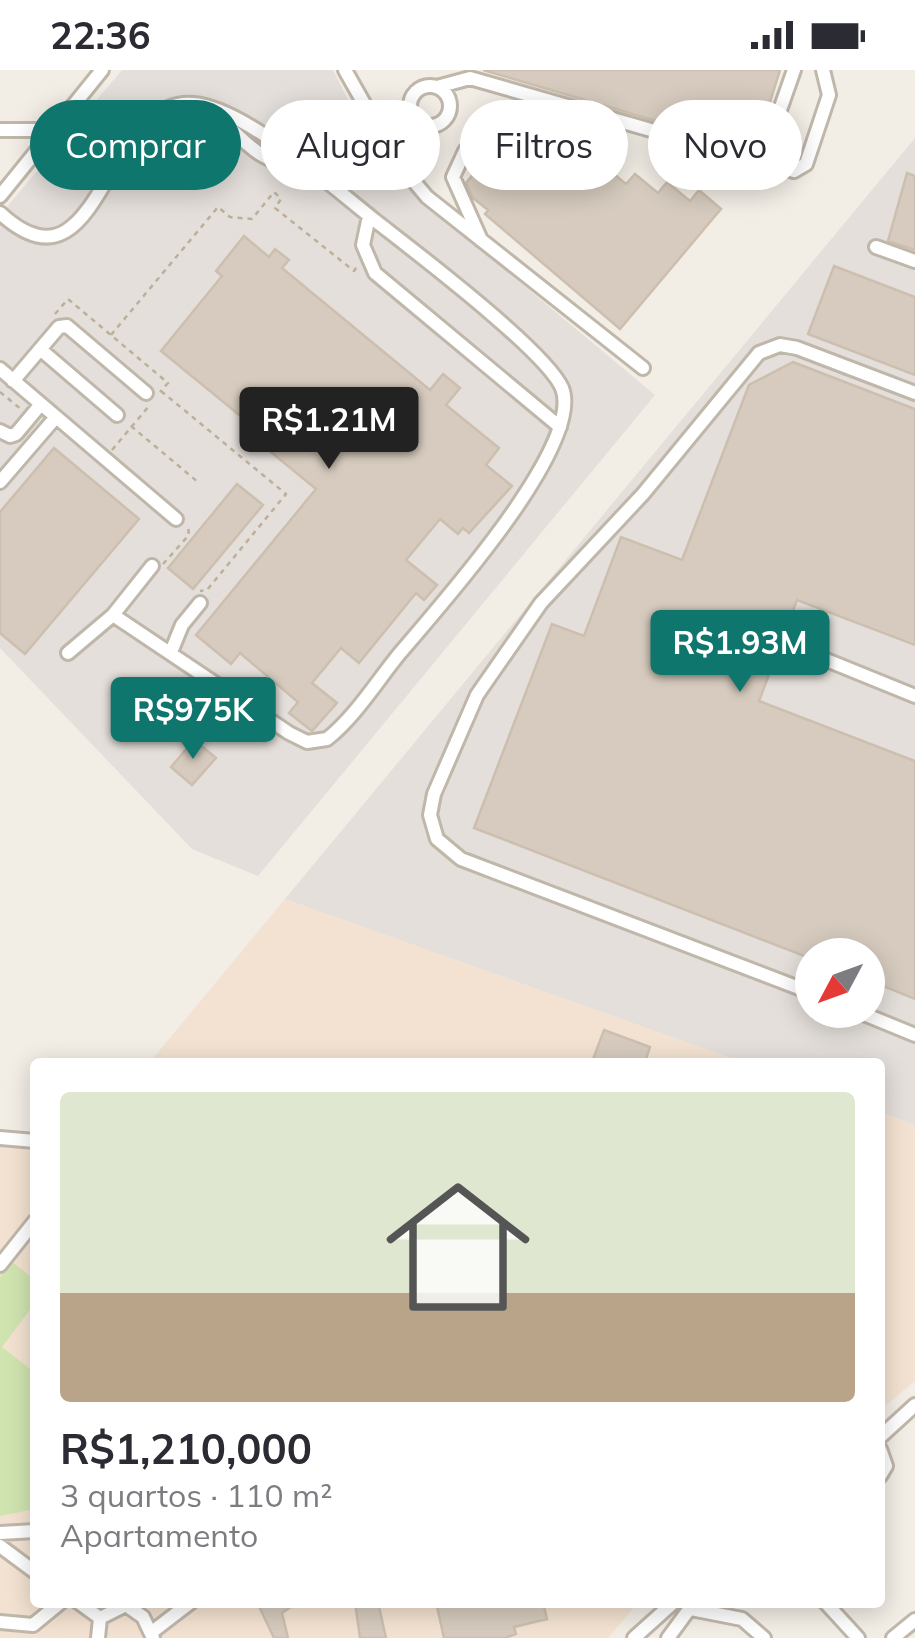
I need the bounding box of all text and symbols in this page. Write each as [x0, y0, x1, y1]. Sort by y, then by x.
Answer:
text: 22:36 [50, 11, 151, 59]
chip: Comprar [30, 100, 241, 190]
chip: Alugar [261, 100, 440, 190]
chip: Filtros [460, 100, 628, 190]
chip: Novo [648, 100, 802, 190]
pin: R$1.21M [237, 387, 421, 472]
text: R$1.21M [261, 399, 397, 439]
pin: R$1.93M [648, 610, 832, 695]
text: R$1.93M [672, 622, 808, 662]
pin: R$975K [112, 677, 274, 762]
text: R$975K [133, 689, 253, 729]
north arrow [795, 938, 885, 1028]
map controls [795, 938, 885, 1028]
icon: home [368, 1157, 548, 1337]
text: R$1,210,000 [60, 1422, 312, 1475]
text: 3 quartos · 110 m² [60, 1475, 332, 1515]
text: Apartamento [60, 1515, 258, 1555]

